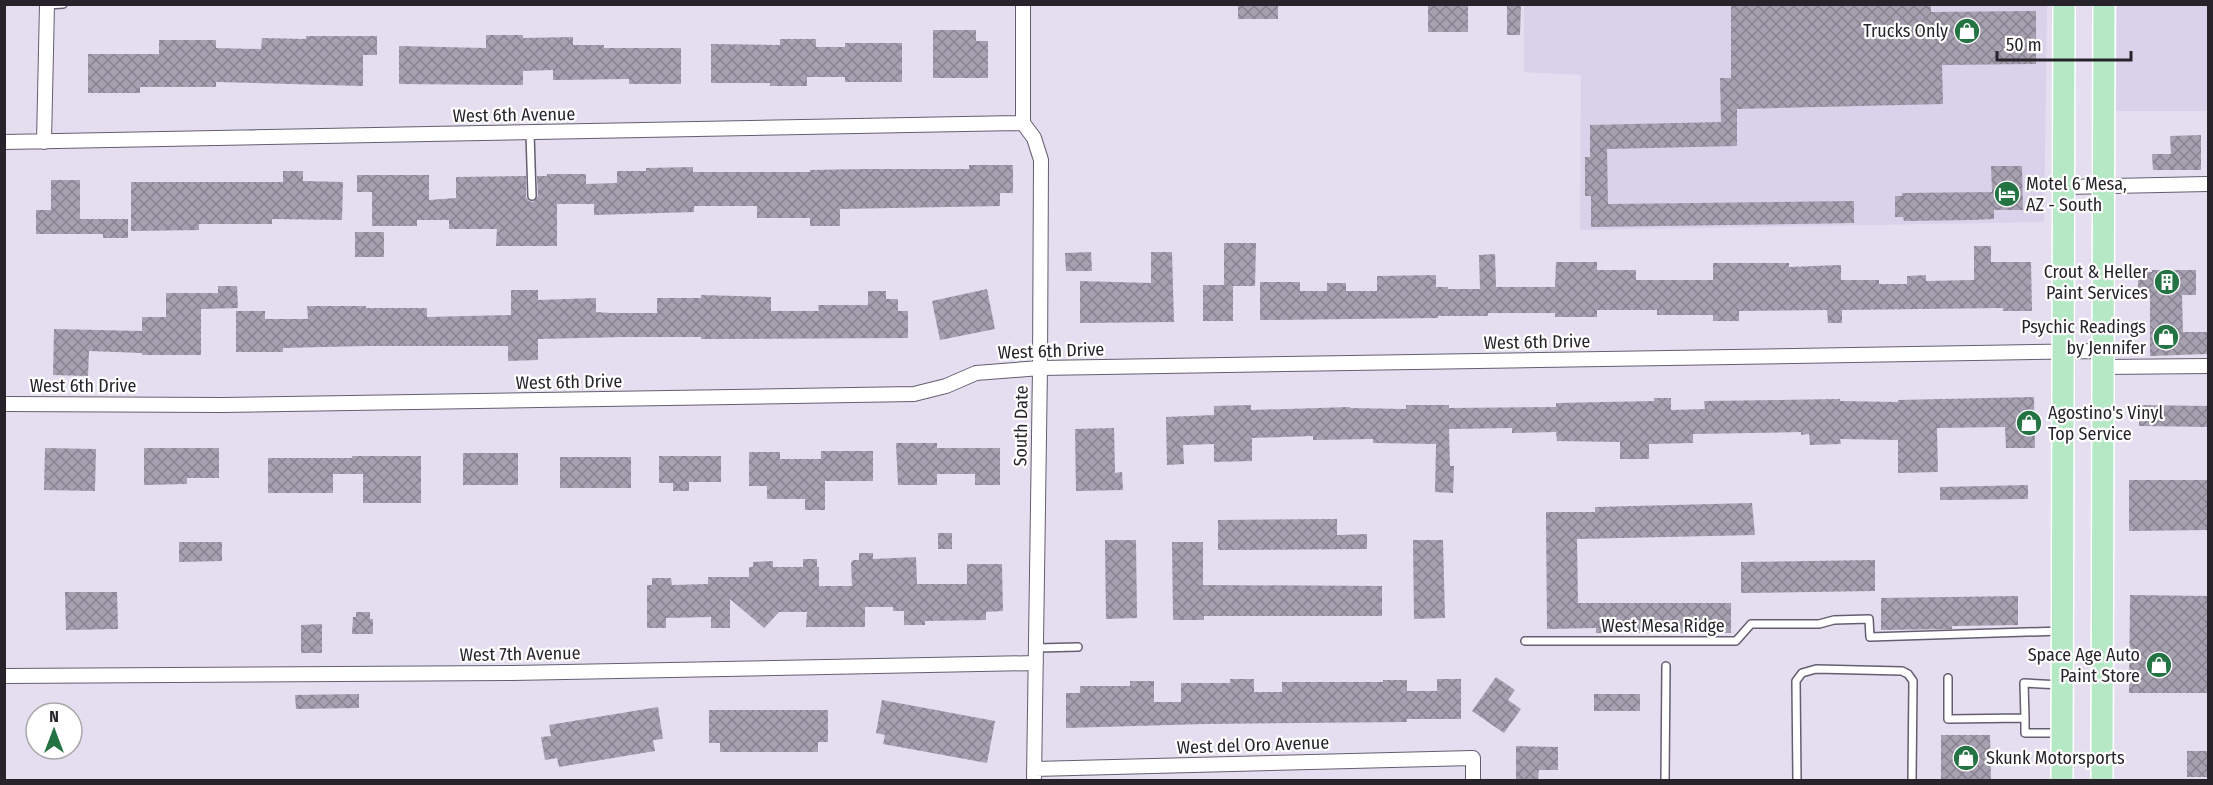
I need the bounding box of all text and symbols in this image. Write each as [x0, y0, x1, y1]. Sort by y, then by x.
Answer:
shop icon: Trucks Only [1952, 16, 1982, 46]
place label: Trucks Only [1863, 20, 1948, 42]
scale bar [1997, 24, 2130, 62]
text: 50 m [2006, 34, 2042, 56]
street label: West 6th Avenue [453, 103, 576, 127]
place label: Motel 6 Mesa, AZ - South [2026, 173, 2127, 216]
hotel icon: Motel 6 Mesa, AZ - South [1992, 179, 2022, 209]
place label: Crout & Heller Paint Services [2044, 261, 2149, 304]
building icon: Crout & Heller Paint Services [2152, 267, 2182, 297]
place label: Psychic Readings by Jennifer [2021, 316, 2147, 359]
shop icon: Psychic Readings by Jennifer [2151, 322, 2181, 352]
street label: West 6th Drive [1483, 330, 1591, 354]
street label: West 6th Drive [997, 338, 1105, 364]
street label: West 6th Drive [515, 370, 623, 394]
street label: West 6th Drive [30, 375, 136, 397]
street label: South Date [1009, 385, 1033, 467]
place label: Agostino's Vinyl Top Service [2048, 402, 2163, 445]
shop icon: Agostino's Vinyl Top Service [2014, 408, 2044, 438]
street label: West Mesa Ridge [1601, 615, 1725, 637]
street label: West 7th Avenue [459, 642, 581, 666]
place label: Space Age Auto Paint Store [2028, 644, 2140, 687]
shop icon: Space Age Auto Paint Store [2144, 650, 2174, 680]
north arrow [24, 701, 84, 761]
text: N [49, 707, 59, 726]
street label: West del Oro Avenue [1176, 731, 1330, 759]
shop icon: Skunk Motorsports [1951, 743, 1981, 773]
place label: Skunk Motorsports [1986, 747, 2125, 769]

